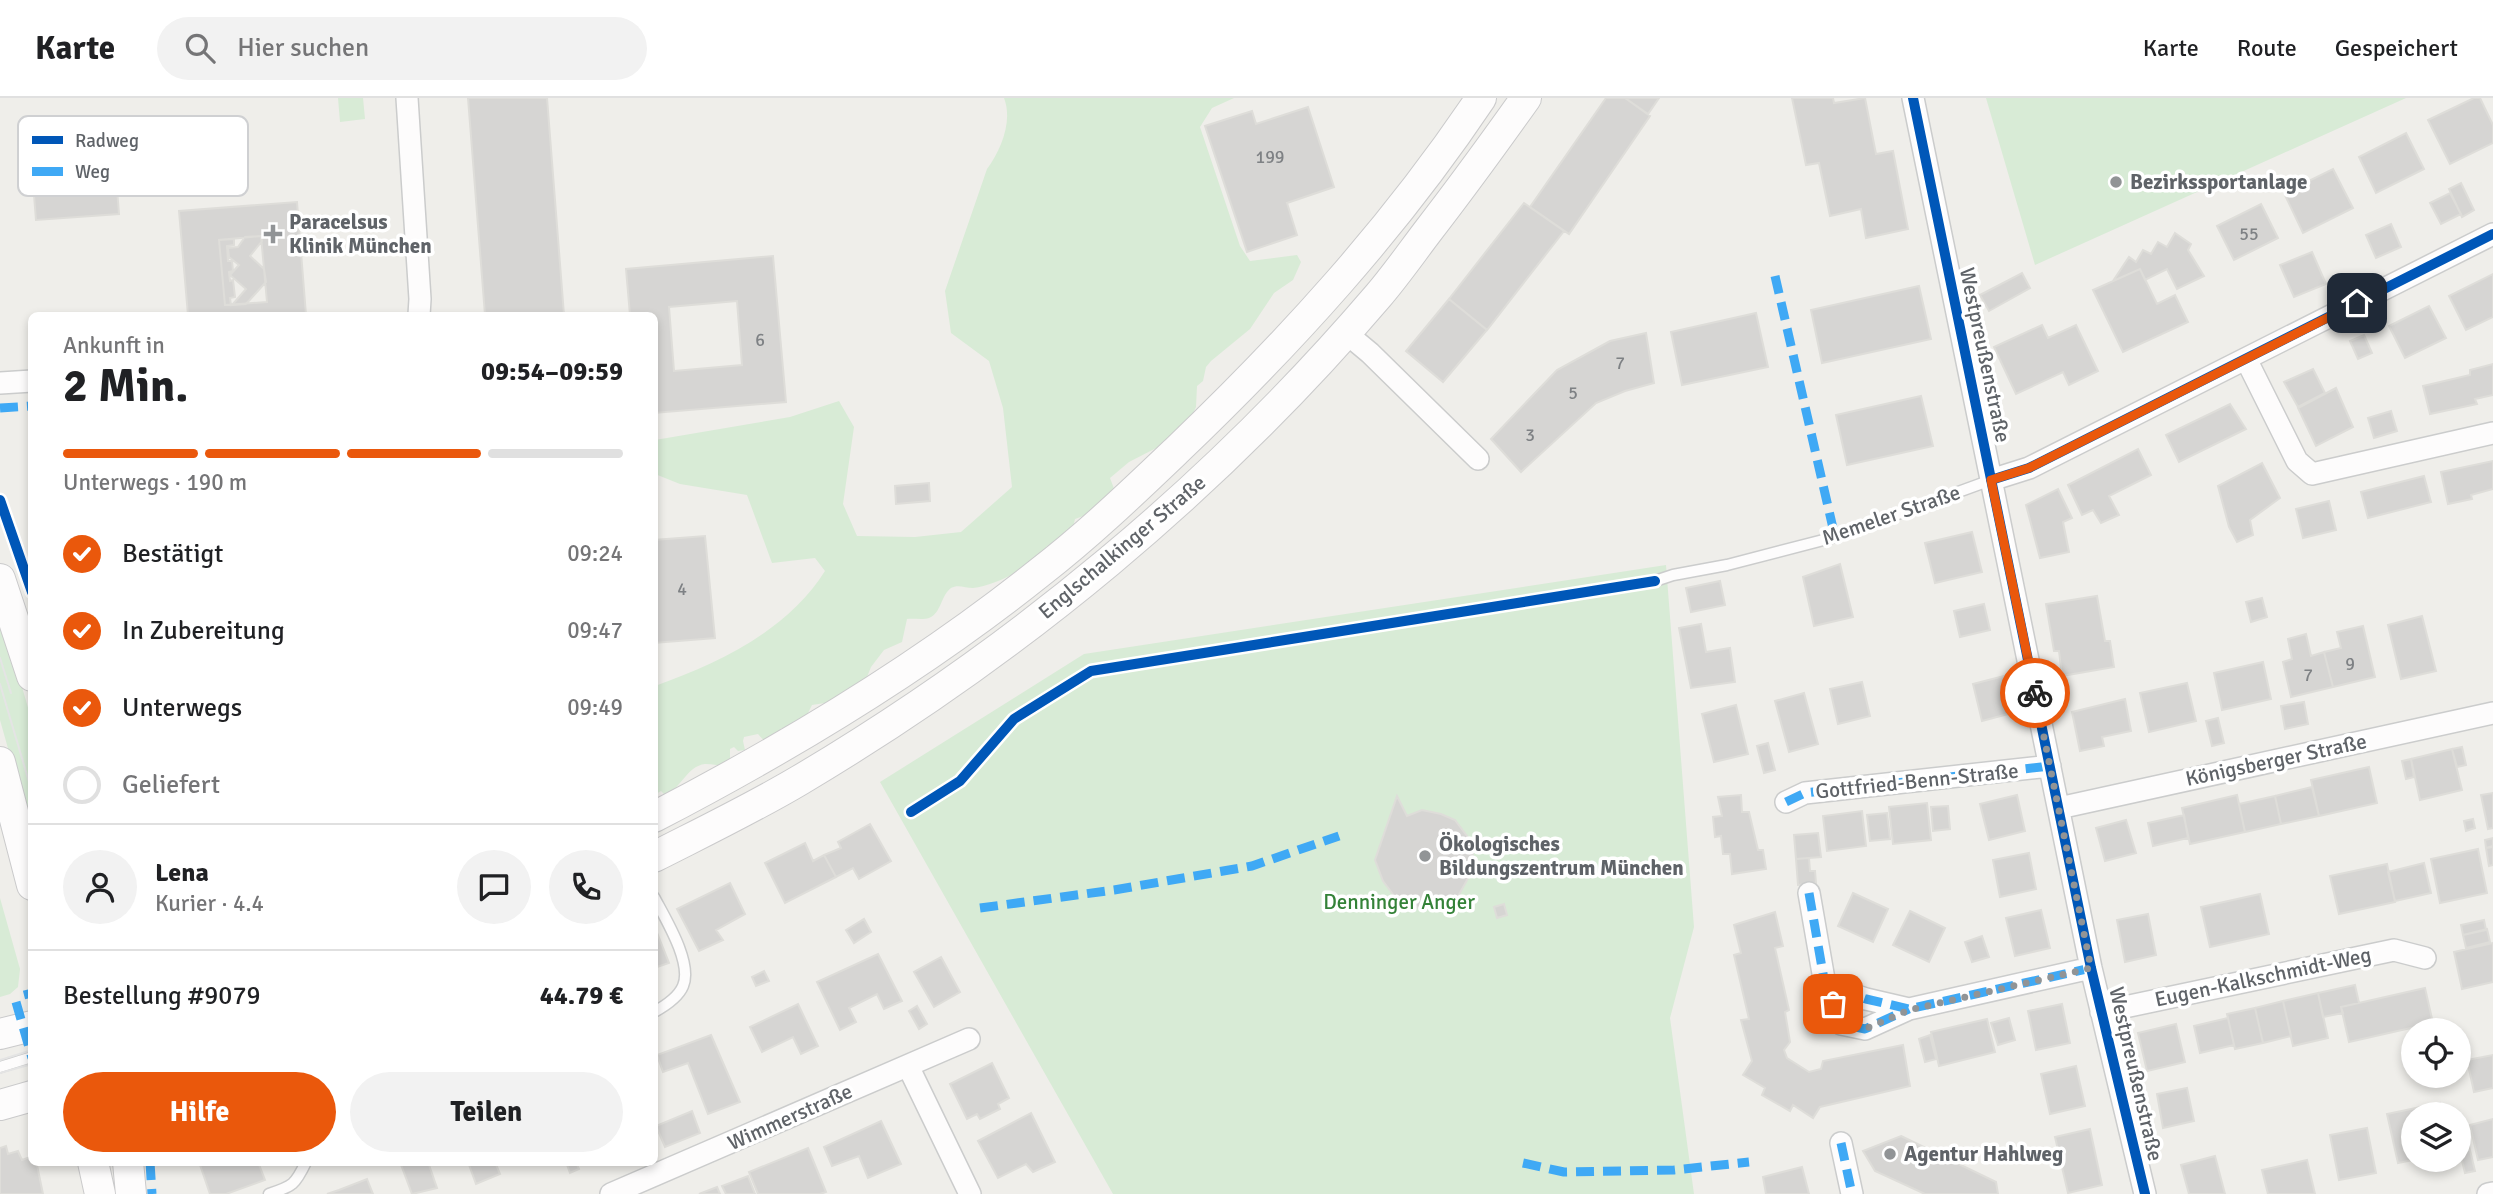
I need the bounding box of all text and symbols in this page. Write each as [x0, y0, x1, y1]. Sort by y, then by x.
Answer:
search box [157, 17, 647, 80]
text: Karte [35, 28, 115, 69]
icon: search [181, 29, 219, 67]
text: Hier suchen [237, 32, 369, 64]
text: Karte [2143, 33, 2199, 63]
text: Route [2237, 33, 2297, 63]
text: Gespeichert [2335, 33, 2458, 63]
legend [18, 116, 248, 196]
text: Radweg [75, 129, 139, 153]
house number: 199 [1255, 146, 1285, 168]
text: Weg [75, 160, 110, 184]
place label: Bezirkssportanlage [2130, 169, 2307, 195]
marker: Bezirkssportanlage [2108, 174, 2124, 190]
place label: Paracelsus Klinik München [289, 209, 432, 259]
house number: 55 [2239, 223, 2259, 245]
marker: Paracelsus Klinik München [263, 224, 283, 244]
street label: Westpreußenstraße [1954, 265, 2016, 445]
pin [2327, 273, 2387, 333]
icon: home [2338, 284, 2376, 322]
house number: 6 [755, 329, 765, 351]
text: Ankunft in [63, 331, 165, 360]
house number: 7 [1615, 352, 1625, 374]
text: 09:54–09:59 [481, 356, 623, 388]
text: 2 Min. [63, 358, 188, 414]
house number: 5 [1568, 382, 1578, 404]
house number: 3 [1525, 424, 1535, 446]
text: Unterwegs · 190 m [63, 468, 247, 497]
street label: Englschalkinger Straße [1033, 469, 1211, 625]
street label: Memeler Straße [1818, 479, 1964, 551]
icon: check [63, 535, 101, 573]
text: Bestätigt [122, 538, 223, 570]
text: 09:24 [567, 539, 623, 568]
house number: 4 [677, 578, 687, 600]
icon: check [63, 612, 101, 650]
text: In Zubereitung [122, 615, 285, 647]
text: 09:47 [567, 616, 623, 645]
house number: 9 [2345, 653, 2355, 675]
courier [2000, 658, 2070, 728]
house number: 7 [2303, 664, 2313, 686]
icon: bike [2016, 674, 2054, 712]
icon: check [63, 689, 101, 727]
text: Unterwegs [122, 692, 242, 724]
text: 09:49 [567, 693, 623, 722]
street label: Königsberger Straße [2183, 728, 2369, 792]
street label: Gottfried-Benn-Straße [1814, 757, 2020, 805]
text: Geliefert [122, 769, 220, 801]
place label: Ökologisches Bildungszentrum München [1439, 831, 1684, 881]
marker: Ökologisches Bildungszentrum München [1417, 848, 1433, 864]
button: person [63, 850, 137, 924]
button: chat [457, 850, 531, 924]
button: phone [549, 850, 623, 924]
text: Lena [155, 857, 209, 889]
text: Kurier · 4.4 [155, 889, 264, 918]
park label: Denninger Anger [1323, 889, 1475, 915]
street label: Eugen-Kalkschmidt-Weg [2152, 941, 2374, 1013]
pin [1803, 974, 1863, 1034]
text: Bestellung #9079 [63, 980, 260, 1012]
text: 44.79 € [540, 980, 623, 1012]
street label: Westpreußenstraße [2103, 984, 2169, 1164]
icon: bag [1814, 985, 1852, 1023]
map controls [2401, 1018, 2471, 1172]
button: locate [2401, 1018, 2471, 1088]
button: Hilfe [63, 1072, 336, 1152]
button: Teilen [350, 1072, 623, 1152]
street label: Wimmerstraße [724, 1078, 856, 1156]
button: layers [2401, 1102, 2471, 1172]
place label: Agentur Hahlweg [1904, 1141, 2063, 1167]
marker: Agentur Hahlweg [1882, 1146, 1898, 1162]

